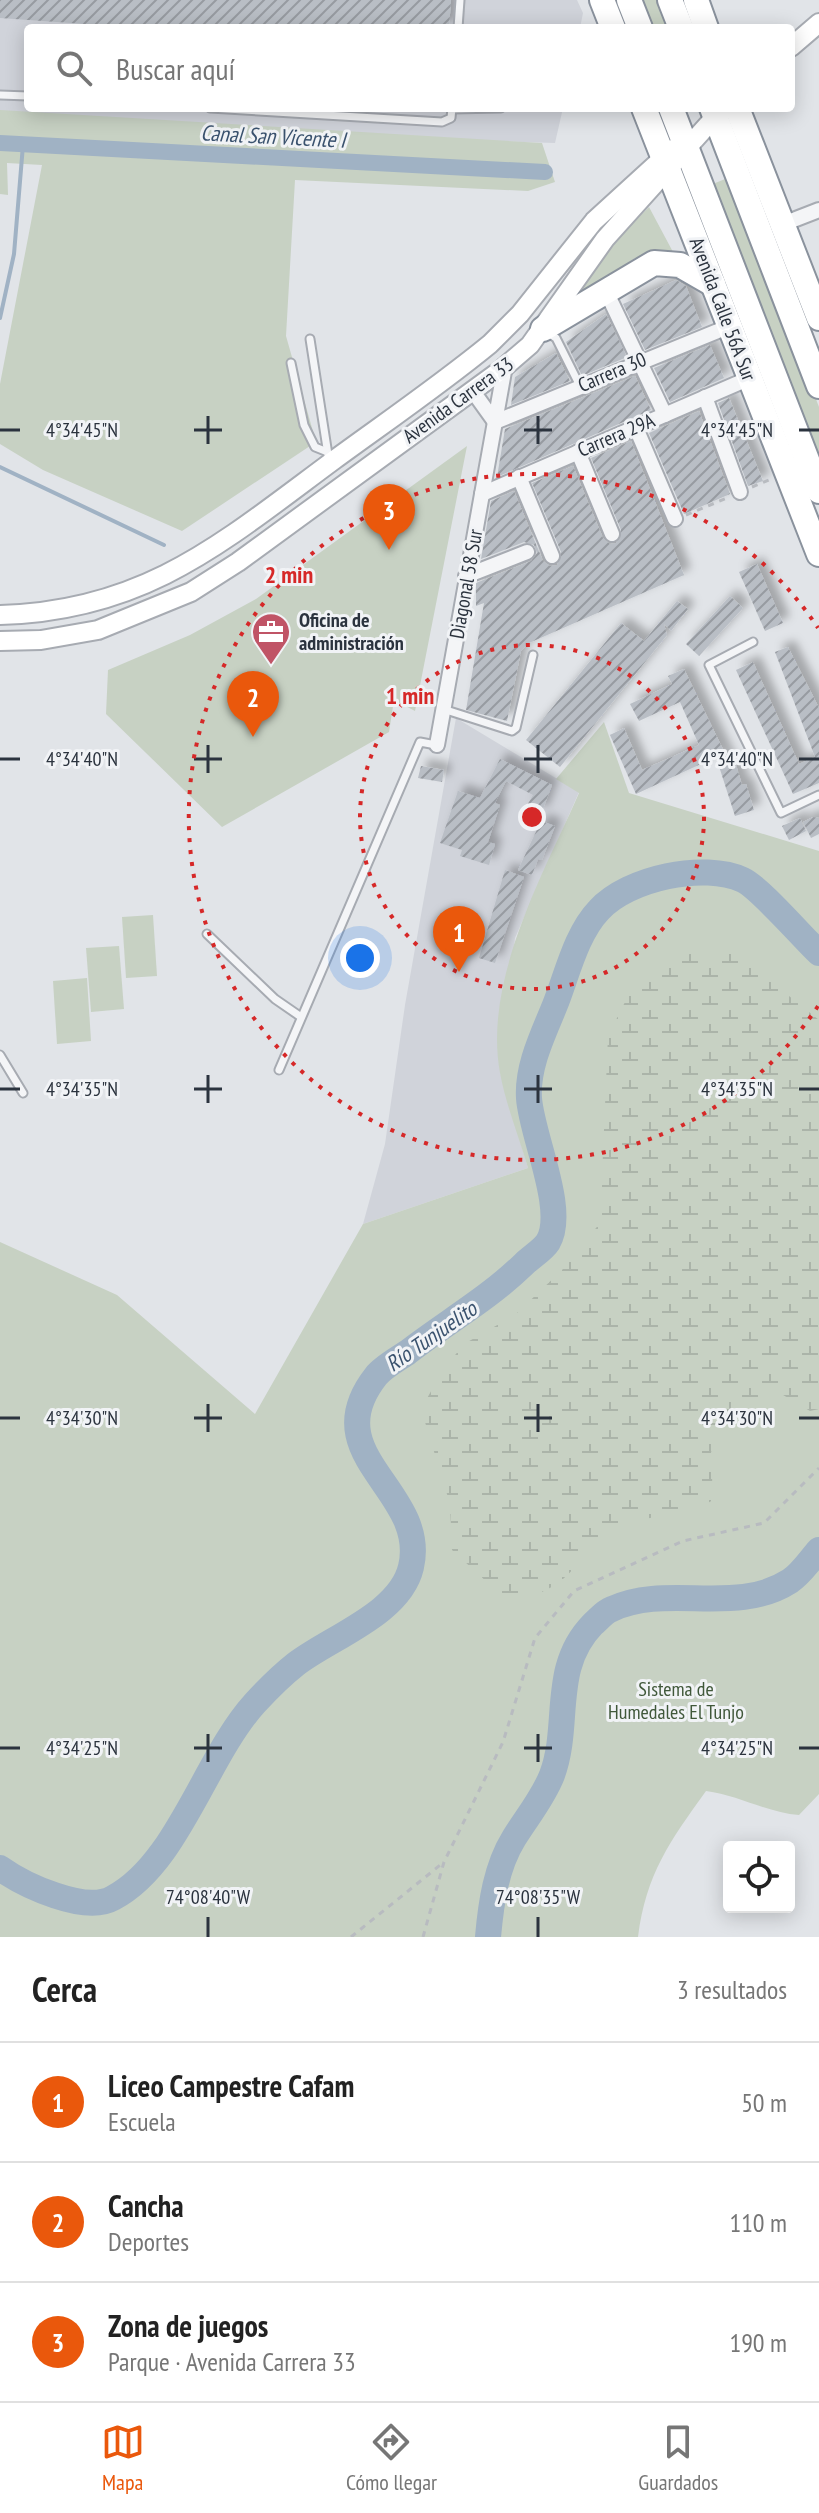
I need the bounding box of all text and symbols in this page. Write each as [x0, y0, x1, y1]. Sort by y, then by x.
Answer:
search box [24, 24, 795, 112]
icon: search [52, 46, 96, 90]
text: Buscar aquí [116, 49, 235, 88]
water label: Canal San Vicente I [200, 118, 349, 154]
street label: Avenida Calle 56A Sur [684, 234, 762, 385]
street label: Carrera 30 [574, 346, 650, 398]
street label: Avenida Carrera 33 [397, 351, 519, 449]
street label: Carrera 29A [573, 407, 659, 463]
text: 4°34'45"N [46, 417, 118, 443]
text: 4°34'45"N [701, 417, 773, 443]
pin: 3 [363, 484, 415, 550]
street label: Diagonal 58 Sur [444, 527, 489, 641]
text: 2 min [265, 559, 313, 590]
place label: Oficina de administración [299, 607, 404, 656]
office icon: Oficina de administración [250, 611, 292, 666]
pin: 2 [227, 671, 279, 737]
text: 1 min [386, 680, 434, 711]
text: 4°34'40"N [46, 746, 118, 772]
text: 4°34'40"N [701, 746, 773, 772]
centre of rings [518, 803, 546, 831]
pin: 1 [433, 906, 485, 972]
your location [340, 938, 380, 978]
text: 4°34'35"N [46, 1076, 118, 1102]
text: 4°34'35"N [701, 1076, 773, 1102]
water label: Río Tunjuelito [380, 1294, 483, 1378]
text: 4°34'30"N [46, 1405, 118, 1431]
text: 4°34'30"N [701, 1405, 773, 1431]
park label: Sistema de Humedales El Tunjo [608, 1676, 744, 1725]
text: 4°34'25"N [46, 1735, 118, 1761]
text: 4°34'25"N [701, 1735, 773, 1761]
map controls [723, 1841, 795, 1913]
button: locate [723, 1841, 795, 1913]
text: 74°08'40"W [166, 1884, 251, 1910]
text: 74°08'35"W [496, 1884, 581, 1910]
text: Cerca [32, 1967, 97, 2011]
text: 3 resultados [677, 1973, 787, 2006]
text: Liceo Campestre Cafam [108, 2066, 354, 2105]
text: 1 [52, 2086, 64, 2119]
text: 50 m [741, 2086, 787, 2119]
text: Escuela [108, 2105, 176, 2138]
text: Cancha [108, 2186, 184, 2225]
text: 2 [52, 2206, 64, 2239]
text: 110 m [729, 2206, 787, 2239]
text: Deportes [108, 2225, 189, 2258]
text: Zona de juegos [108, 2306, 268, 2345]
text: 3 [52, 2326, 64, 2359]
text: 190 m [729, 2326, 787, 2359]
text: Parque · Avenida Carrera 33 [108, 2345, 356, 2378]
tab: Mapa [101, 2420, 145, 2496]
tab: Cómo llegar [346, 2420, 437, 2496]
tab: Guardados [638, 2420, 718, 2496]

